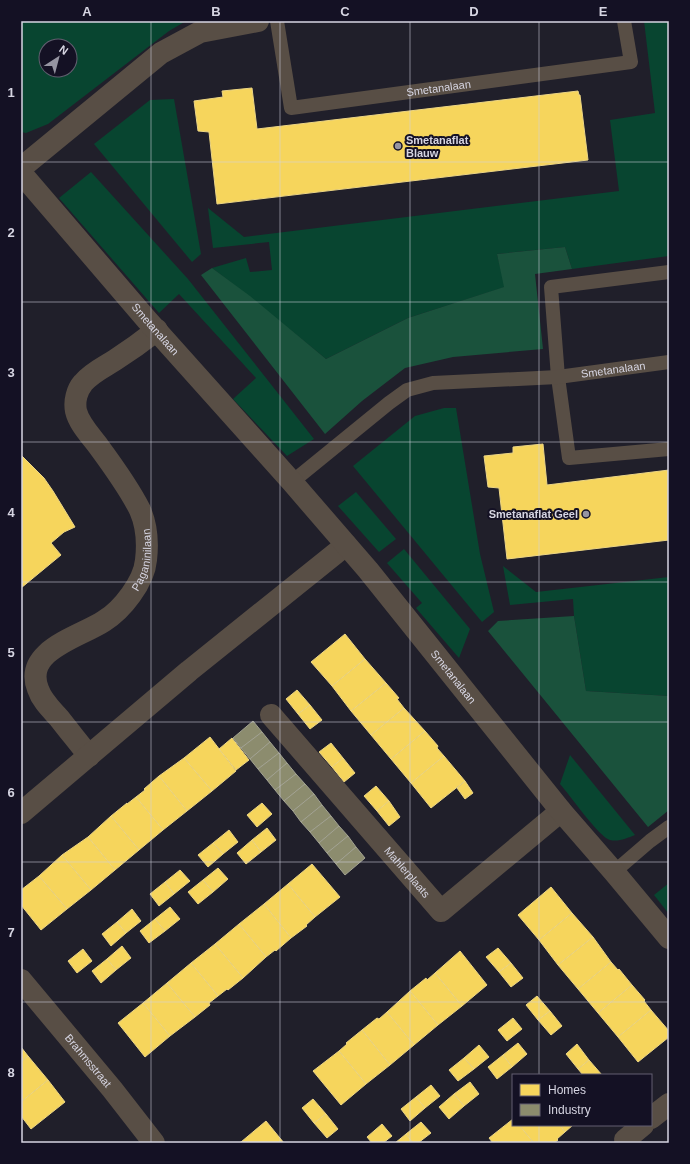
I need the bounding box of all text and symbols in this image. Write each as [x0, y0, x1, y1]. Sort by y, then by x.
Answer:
text: A [82, 4, 92, 19]
text: B [211, 4, 221, 19]
text: C [340, 4, 350, 19]
text: D [469, 4, 479, 19]
text: E [599, 4, 608, 19]
north arrow [38, 38, 78, 78]
text: N [57, 43, 71, 57]
street label: Smetanalaan [406, 78, 472, 98]
text: 1 [7, 85, 15, 100]
place label: Smetanaflat Blauw [406, 134, 469, 159]
marker: Smetanaflat Blauw [393, 141, 403, 151]
text: 2 [7, 225, 15, 240]
street label: Smetanalaan [129, 301, 181, 357]
street label: Smetanalaan [580, 359, 646, 380]
text: 3 [7, 365, 15, 380]
text: 4 [7, 505, 15, 520]
place label: Smetanaflat Geel [489, 508, 578, 520]
marker: Smetanaflat Geel [581, 509, 591, 519]
street label: Paganinilaan [129, 528, 153, 593]
text: 5 [7, 645, 15, 660]
street label: Smetanalaan [428, 648, 478, 706]
text: 6 [7, 785, 15, 800]
street label: Mahlerplaats [382, 844, 433, 900]
text: 7 [7, 925, 15, 940]
street label: Brahmsstraat [63, 1032, 114, 1090]
text: 8 [7, 1065, 15, 1080]
legend [512, 1074, 652, 1126]
text: Homes [548, 1083, 586, 1097]
text: Industry [548, 1103, 591, 1117]

